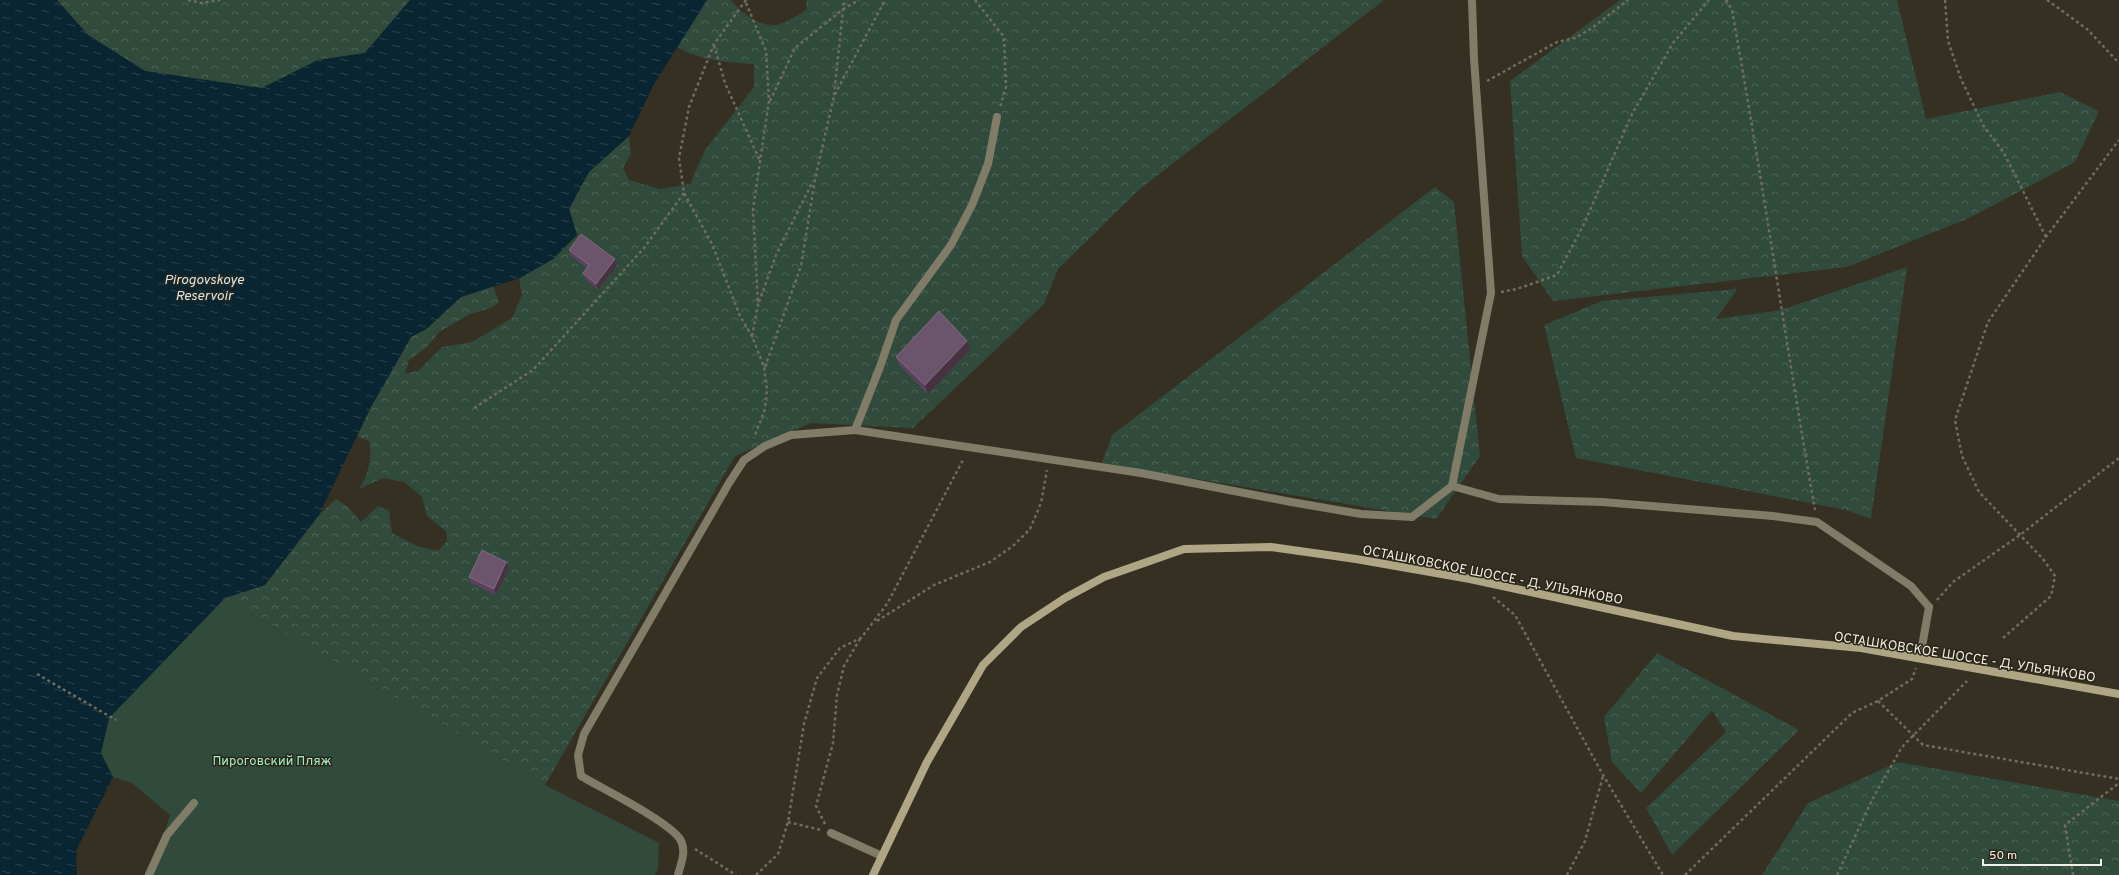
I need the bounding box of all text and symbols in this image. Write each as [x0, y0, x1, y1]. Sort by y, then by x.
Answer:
water label: Pirogovskoye Reservoir [164, 272, 245, 305]
street label: ОСТАШКОВСКОЕ ШОССЕ - Д. УЛЬЯНКОВО [1361, 543, 1624, 609]
street label: ОСТАШКОВСКОЕ ШОССЕ - Д. УЛЬЯНКОВО [1833, 629, 2097, 687]
park label: Пироговский Пляж [212, 754, 332, 770]
scale bar [1983, 841, 2101, 867]
text: 50 m [1989, 848, 2017, 864]

